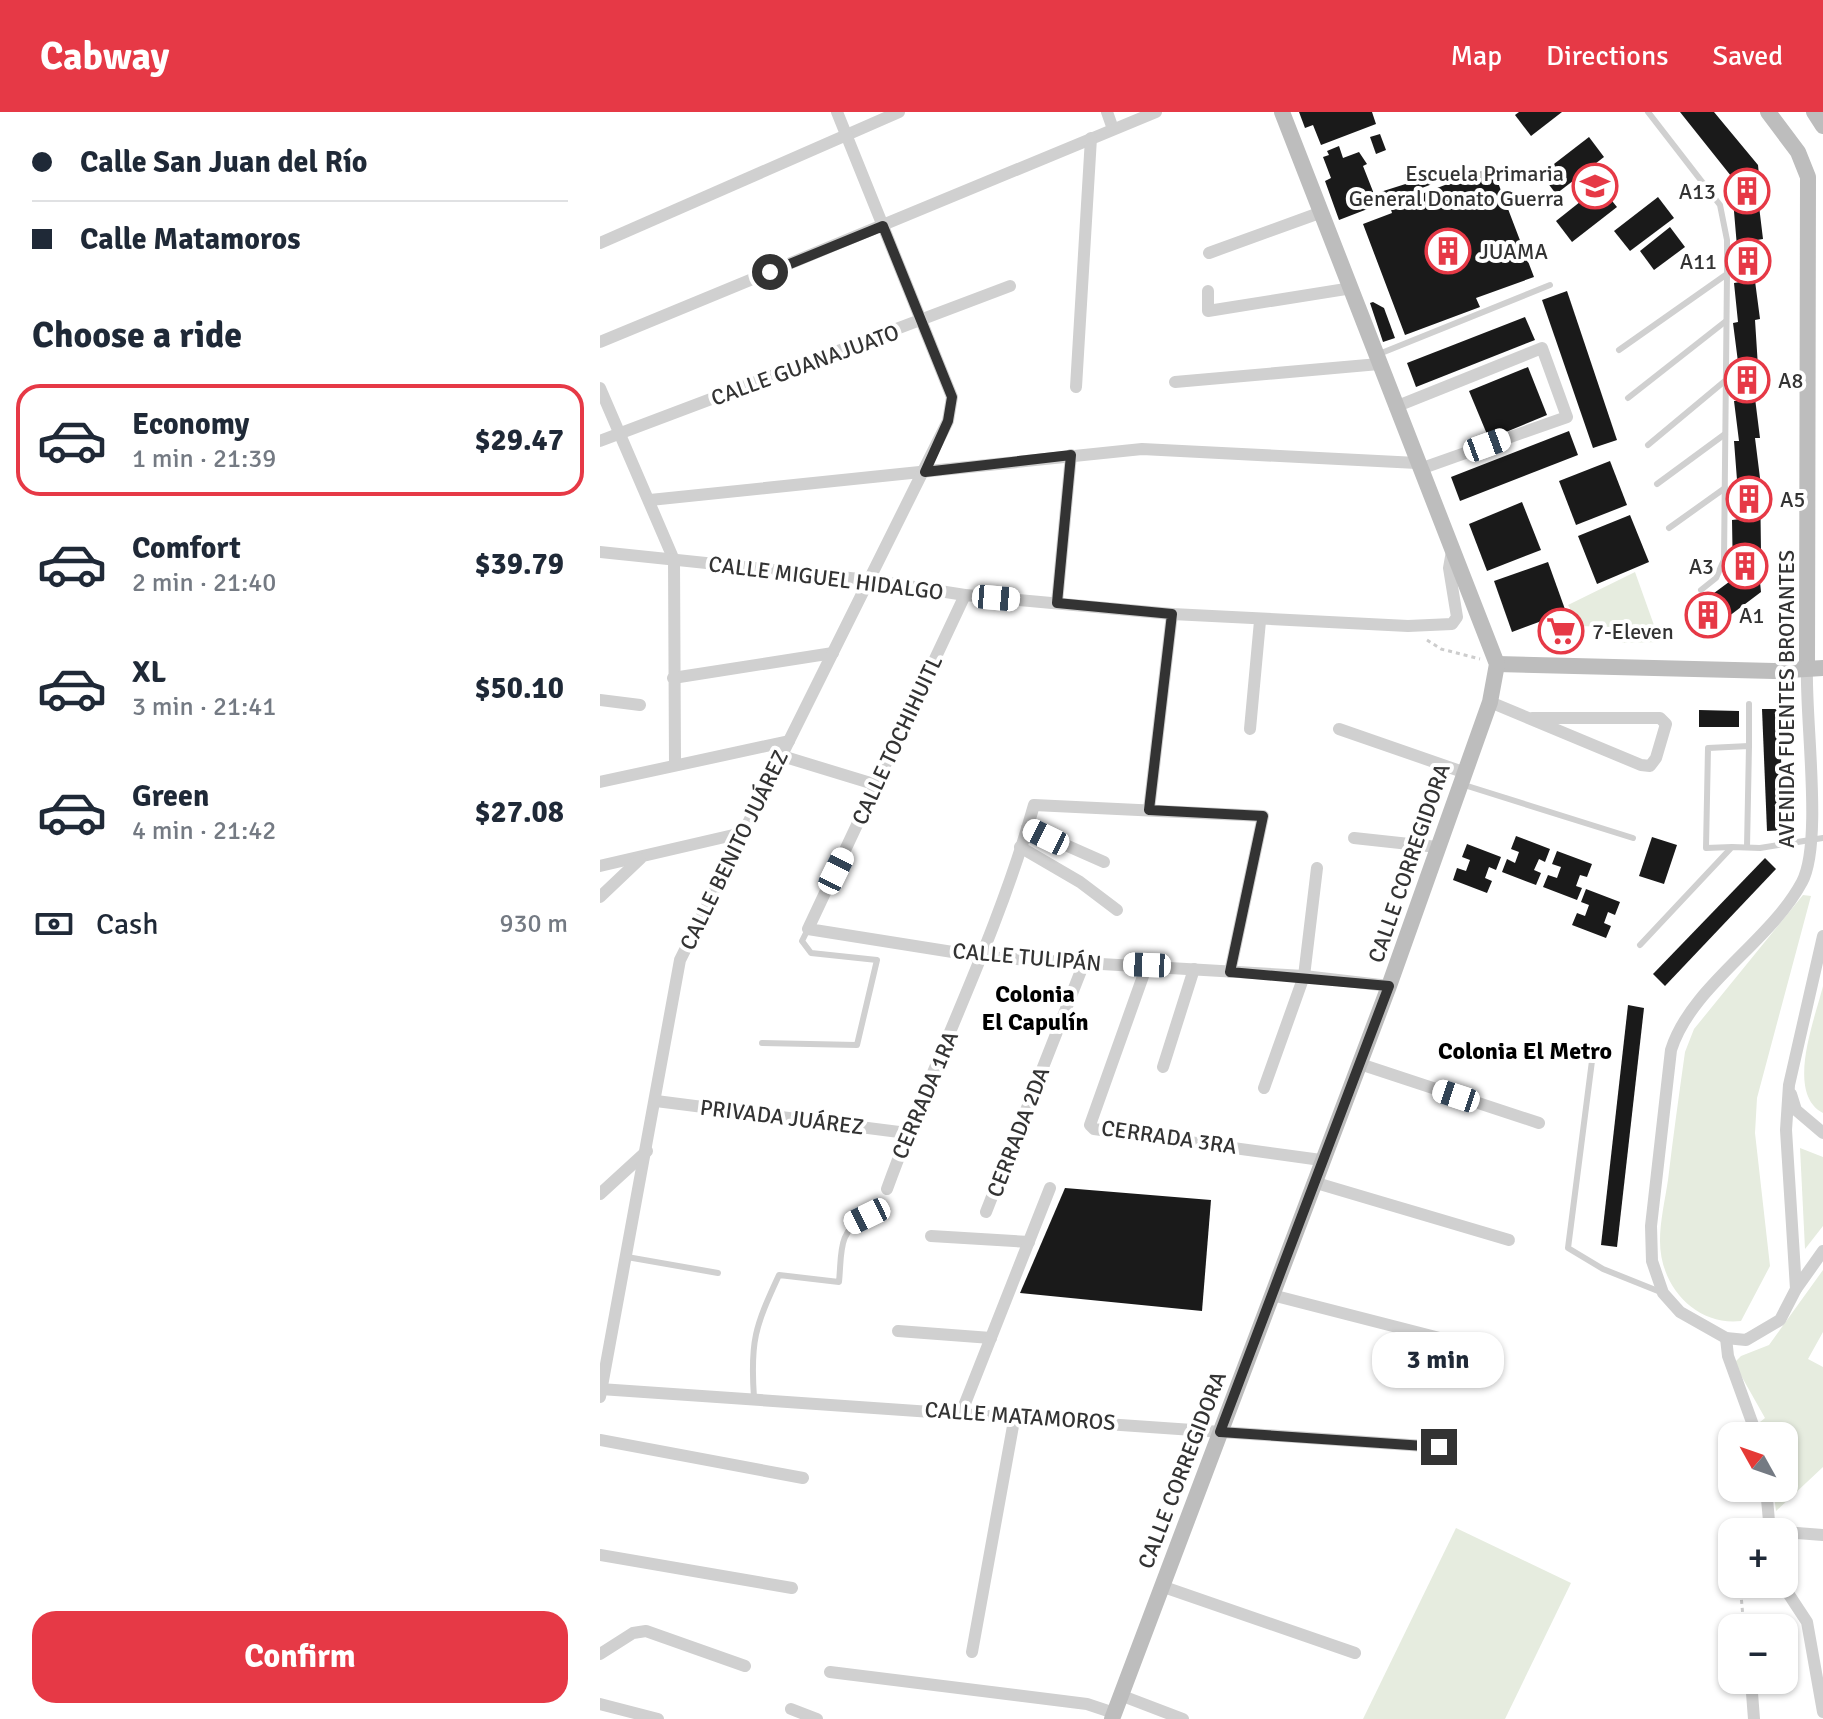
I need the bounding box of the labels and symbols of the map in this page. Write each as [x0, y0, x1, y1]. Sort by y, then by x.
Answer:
place label: Escuela Primaria General Donato Guerra [1349, 160, 1564, 212]
school or university icon: Escuela Primaria General Donato Guerra [1571, 162, 1619, 210]
building icon: A13 [1723, 167, 1771, 215]
place label: A13 [1679, 178, 1716, 205]
building icon: JUAMA [1424, 227, 1472, 275]
building icon: A11 [1724, 237, 1772, 285]
place label: JUAMA [1479, 238, 1548, 265]
place label: A11 [1680, 248, 1717, 275]
route start [752, 254, 788, 290]
street label: CALLE GUANAJUATO [707, 318, 903, 412]
building icon: A8 [1723, 356, 1771, 404]
place label: A8 [1778, 367, 1803, 394]
car [1460, 426, 1514, 464]
building icon: A5 [1725, 475, 1773, 523]
place label: A5 [1780, 486, 1805, 513]
building icon: A3 [1721, 542, 1769, 590]
street label: CALLE MIGUEL HIDALGO [707, 550, 945, 606]
street label: AVENIDA FUENTES BROTANTES [1773, 550, 1800, 848]
place label: A3 [1689, 553, 1714, 580]
car [971, 584, 1021, 612]
building icon: A1 [1684, 591, 1732, 639]
place label: A1 [1739, 602, 1764, 629]
supermarket icon: 7-Eleven [1537, 607, 1585, 655]
place label: 7-Eleven [1592, 618, 1674, 645]
street label: CALLE TOCHIHUITL [846, 651, 948, 829]
street label: CALLE BENITO JUÁREZ [674, 746, 794, 954]
street label: CALLE CORREGIDORA [1362, 759, 1456, 966]
car [1019, 816, 1073, 858]
car [815, 844, 857, 898]
street label: CALLE TULIPÁN [951, 937, 1103, 977]
car [1123, 952, 1171, 978]
district label: Colonia El Capulín [981, 979, 1089, 1037]
street label: CERRADA 1RA [886, 1026, 964, 1163]
district label: Colonia El Metro [1438, 1036, 1612, 1066]
street label: CERRADA 2DA [981, 1063, 1055, 1201]
car [1429, 1077, 1483, 1115]
street label: PRIVADA JUÁREZ [698, 1094, 866, 1140]
street label: CERRADA 3RA [1100, 1114, 1239, 1160]
car [840, 1195, 894, 1237]
callout: 3 min [1373, 1331, 1505, 1387]
street label: CALLE CORREGIDORA [1132, 1367, 1232, 1572]
street label: CALLE MATAMOROS [924, 1396, 1116, 1436]
north arrow [1718, 1422, 1798, 1502]
route end [1421, 1429, 1457, 1465]

